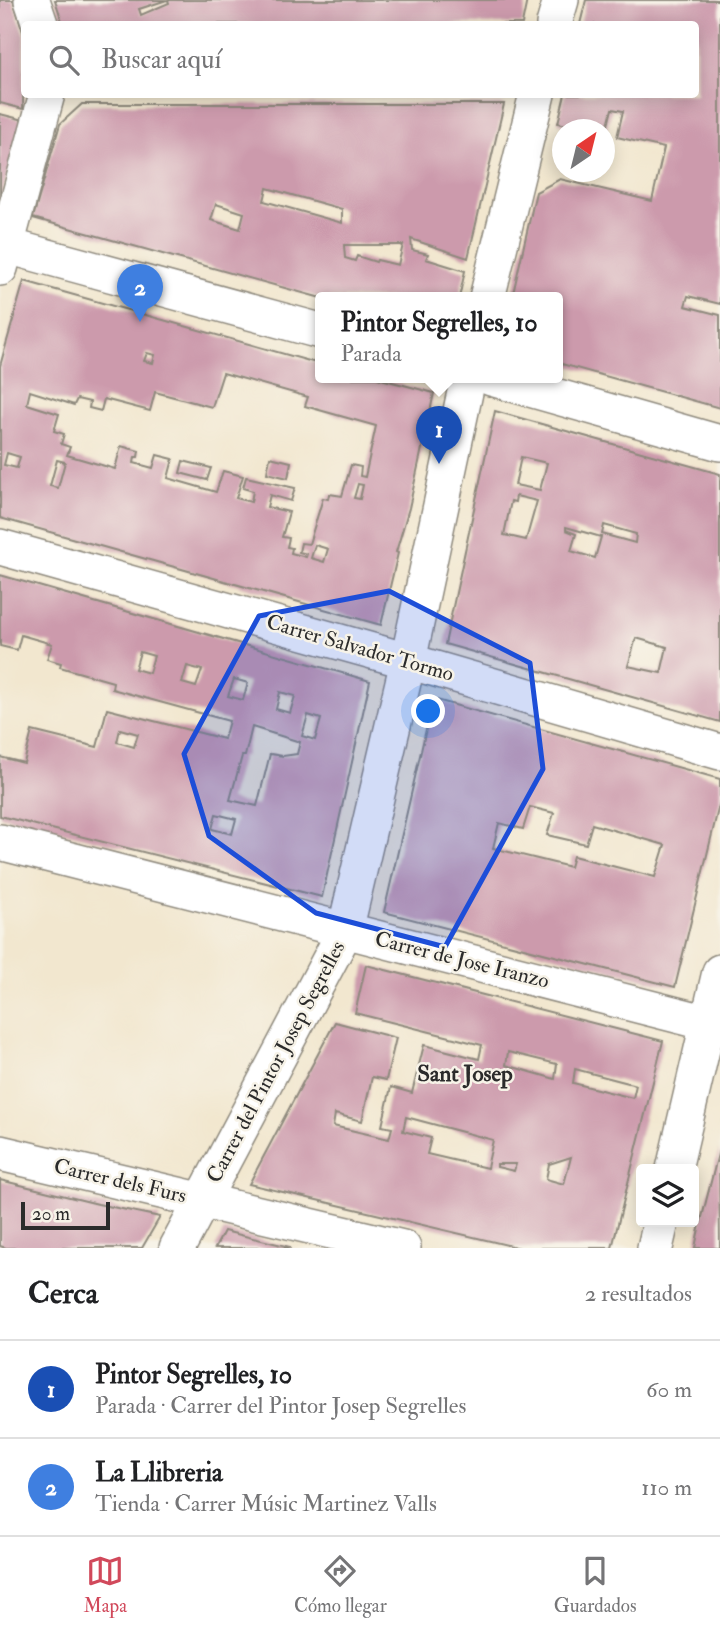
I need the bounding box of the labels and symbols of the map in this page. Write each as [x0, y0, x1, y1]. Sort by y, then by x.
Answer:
north arrow [552, 119, 615, 182]
pin: 2 [117, 264, 163, 322]
pin: 1 [416, 406, 462, 464]
street label: Carrer Salvador Tormo [263, 608, 457, 688]
your location [411, 694, 445, 728]
street label: Carrer de Jose Iranzo [372, 925, 552, 995]
street label: Carrer del Pintor Josep Segrelles [201, 936, 351, 1188]
district label: Sant Josep [417, 1059, 513, 1089]
street label: Carrer dels Furs [51, 1153, 189, 1209]
scale bar [21, 1199, 110, 1231]

